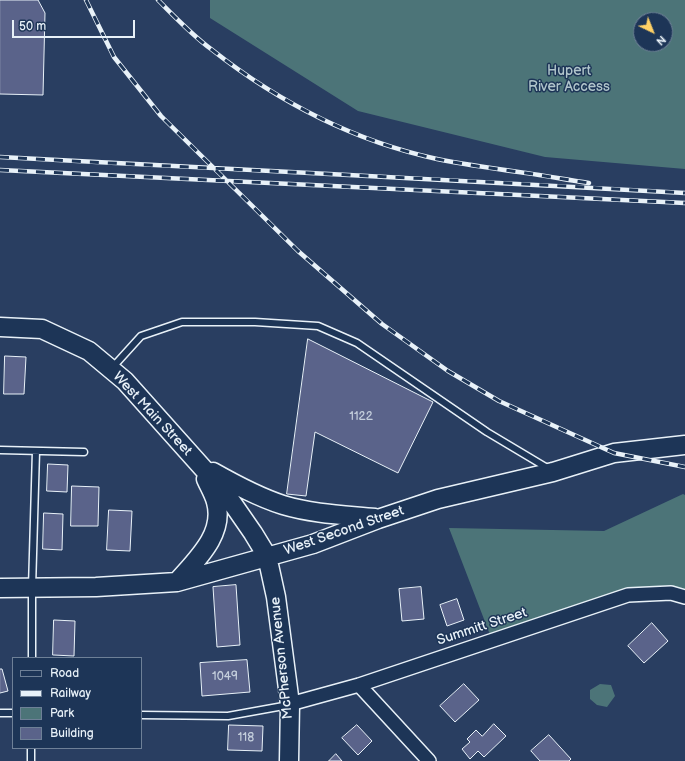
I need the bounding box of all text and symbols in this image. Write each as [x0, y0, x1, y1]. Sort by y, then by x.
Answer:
scale bar [14, 12, 137, 38]
north arrow [633, 12, 673, 52]
text: 50 m [19, 19, 46, 34]
text: N [653, 33, 668, 48]
park label: Hupert River Access [528, 63, 610, 96]
street label: West Main Street [109, 369, 195, 459]
house number: 1122 [349, 410, 373, 424]
street label: West Second Street [282, 503, 406, 559]
street label: McPherson Avenue [267, 596, 297, 720]
street label: Summitt Street [435, 605, 529, 649]
legend [12, 657, 142, 749]
text: Road [50, 666, 79, 681]
house number: 1049 [212, 670, 238, 684]
text: Railway [50, 686, 91, 701]
text: Park [50, 706, 74, 721]
text: Building [50, 726, 94, 741]
house number: 118 [238, 731, 254, 745]

